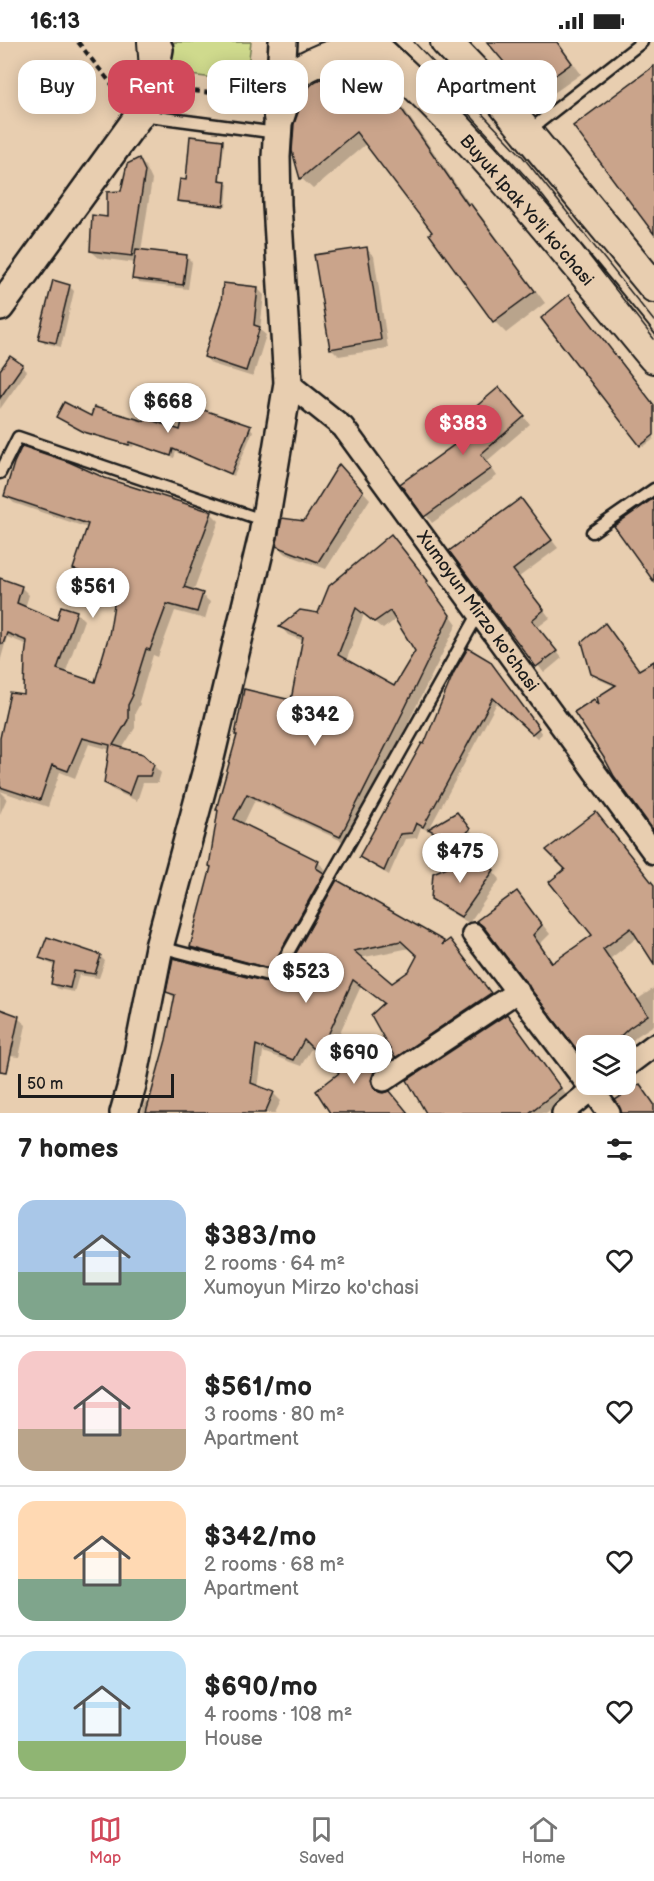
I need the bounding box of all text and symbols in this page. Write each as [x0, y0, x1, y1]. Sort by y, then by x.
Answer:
text: 16:13 [30, 8, 80, 35]
chip: Buy [18, 60, 96, 114]
chip: Rent [108, 60, 195, 114]
chip: Filters [207, 60, 308, 114]
chip: New [320, 60, 404, 114]
chip: Apartment [416, 60, 557, 114]
street label: Buyuk Ipak Yo'li ko'chasi [455, 130, 598, 290]
pin: $668 [132, 383, 204, 434]
text: $668 [143, 390, 193, 414]
pin: $383 [427, 405, 499, 456]
text: $383 [439, 412, 487, 436]
street label: Xumoyun Mirzo ko'chasi [412, 526, 543, 696]
pin: $561 [57, 568, 129, 619]
text: $561 [70, 575, 116, 599]
pin: $342 [279, 696, 351, 747]
text: $342 [291, 703, 339, 727]
pin: $475 [424, 833, 496, 884]
text: $475 [436, 840, 484, 864]
pin: $523 [270, 953, 342, 1004]
text: $523 [282, 960, 330, 984]
pin: $690 [318, 1034, 390, 1085]
map controls [576, 1035, 636, 1095]
button: layers [576, 1035, 636, 1095]
text: $690 [329, 1041, 379, 1065]
scale bar [18, 1071, 174, 1098]
text: 50 m [27, 1075, 63, 1094]
icon: filters [603, 1133, 636, 1166]
text: 7 homes [18, 1134, 118, 1165]
text: $383/mo [204, 1221, 316, 1252]
icon: home [66, 1224, 138, 1296]
icon: heart [603, 1244, 636, 1277]
text: 2 rooms · 64 m² [204, 1252, 345, 1276]
text: Xumoyun Mirzo ko'chasi [204, 1276, 419, 1300]
text: $561/mo [204, 1372, 312, 1403]
icon: home [66, 1375, 138, 1447]
icon: heart [603, 1395, 636, 1428]
text: 3 rooms · 80 m² [204, 1403, 345, 1427]
text: Apartment [204, 1427, 299, 1451]
text: $342/mo [204, 1522, 316, 1553]
icon: home [66, 1525, 138, 1597]
icon: heart [603, 1545, 636, 1578]
text: 2 rooms · 68 m² [204, 1553, 345, 1577]
text: Apartment [204, 1577, 299, 1601]
text: $690/mo [204, 1672, 318, 1703]
icon: home [66, 1675, 138, 1747]
icon: heart [603, 1695, 636, 1728]
text: 4 rooms · 108 m² [204, 1703, 352, 1727]
text: House [204, 1727, 263, 1751]
tab: Map [89, 1813, 122, 1868]
tab: Saved [299, 1813, 344, 1868]
tab: Home [522, 1813, 565, 1868]

